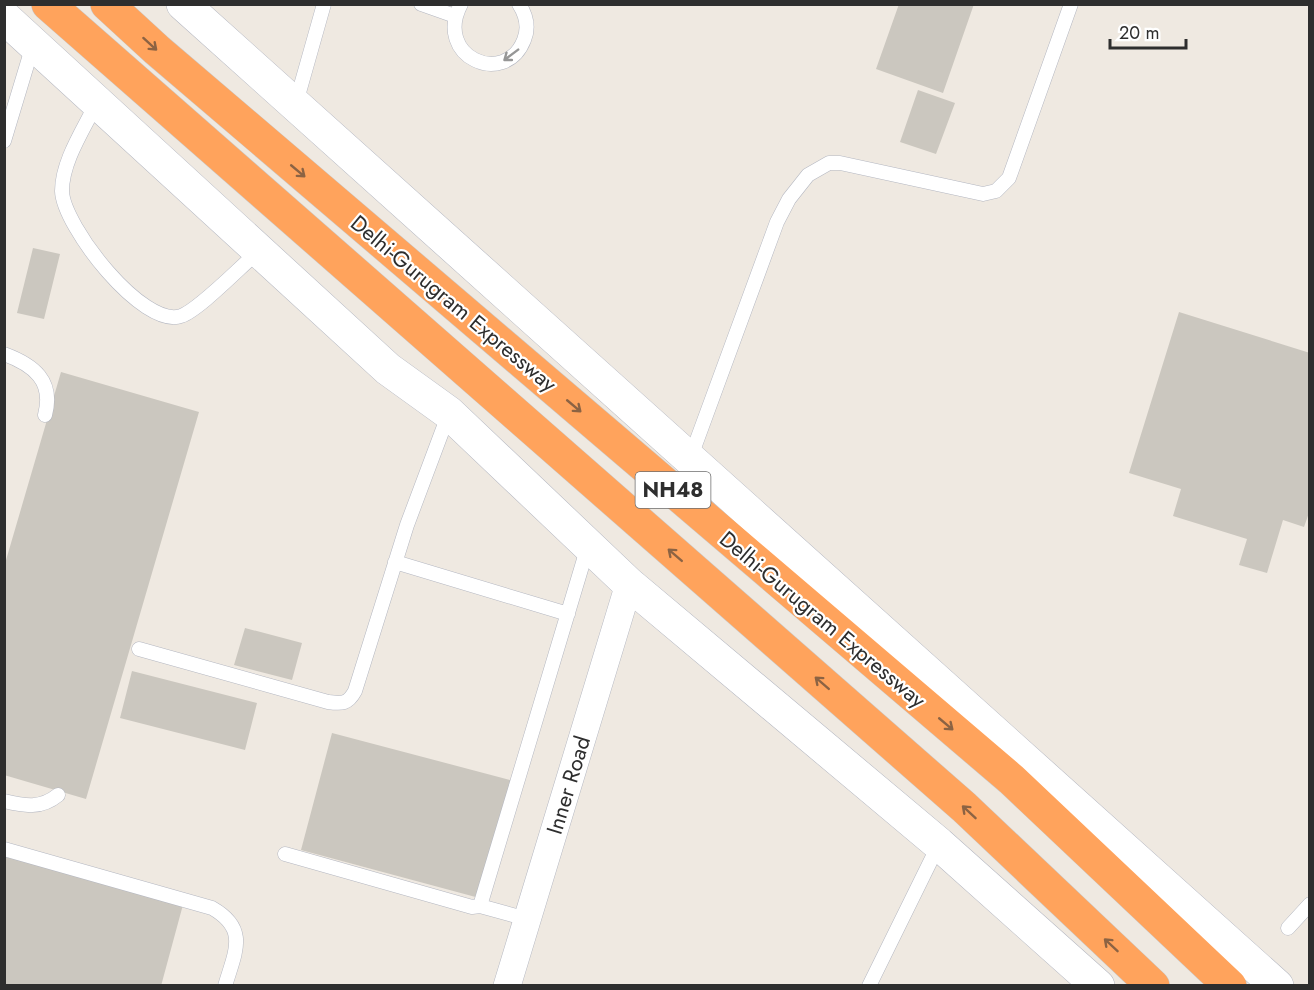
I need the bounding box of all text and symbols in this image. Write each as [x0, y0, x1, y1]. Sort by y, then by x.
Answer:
scale bar [1110, 12, 1186, 50]
text: 20 m [1119, 20, 1159, 46]
one-way arrow [142, 37, 157, 51]
one-way arrow [503, 48, 519, 61]
one-way arrow [290, 164, 305, 178]
street label: Delhi-Gurugram Expressway [344, 207, 564, 399]
one-way arrow [566, 400, 582, 413]
road number: NH48 [636, 472, 710, 508]
street label: Delhi-Gurugram Expressway [713, 523, 933, 715]
one-way arrow [668, 548, 683, 562]
one-way arrow [815, 676, 830, 690]
one-way arrow [938, 717, 953, 731]
street label: Inner Road [538, 732, 598, 838]
one-way arrow [962, 805, 977, 819]
one-way arrow [1103, 938, 1118, 953]

